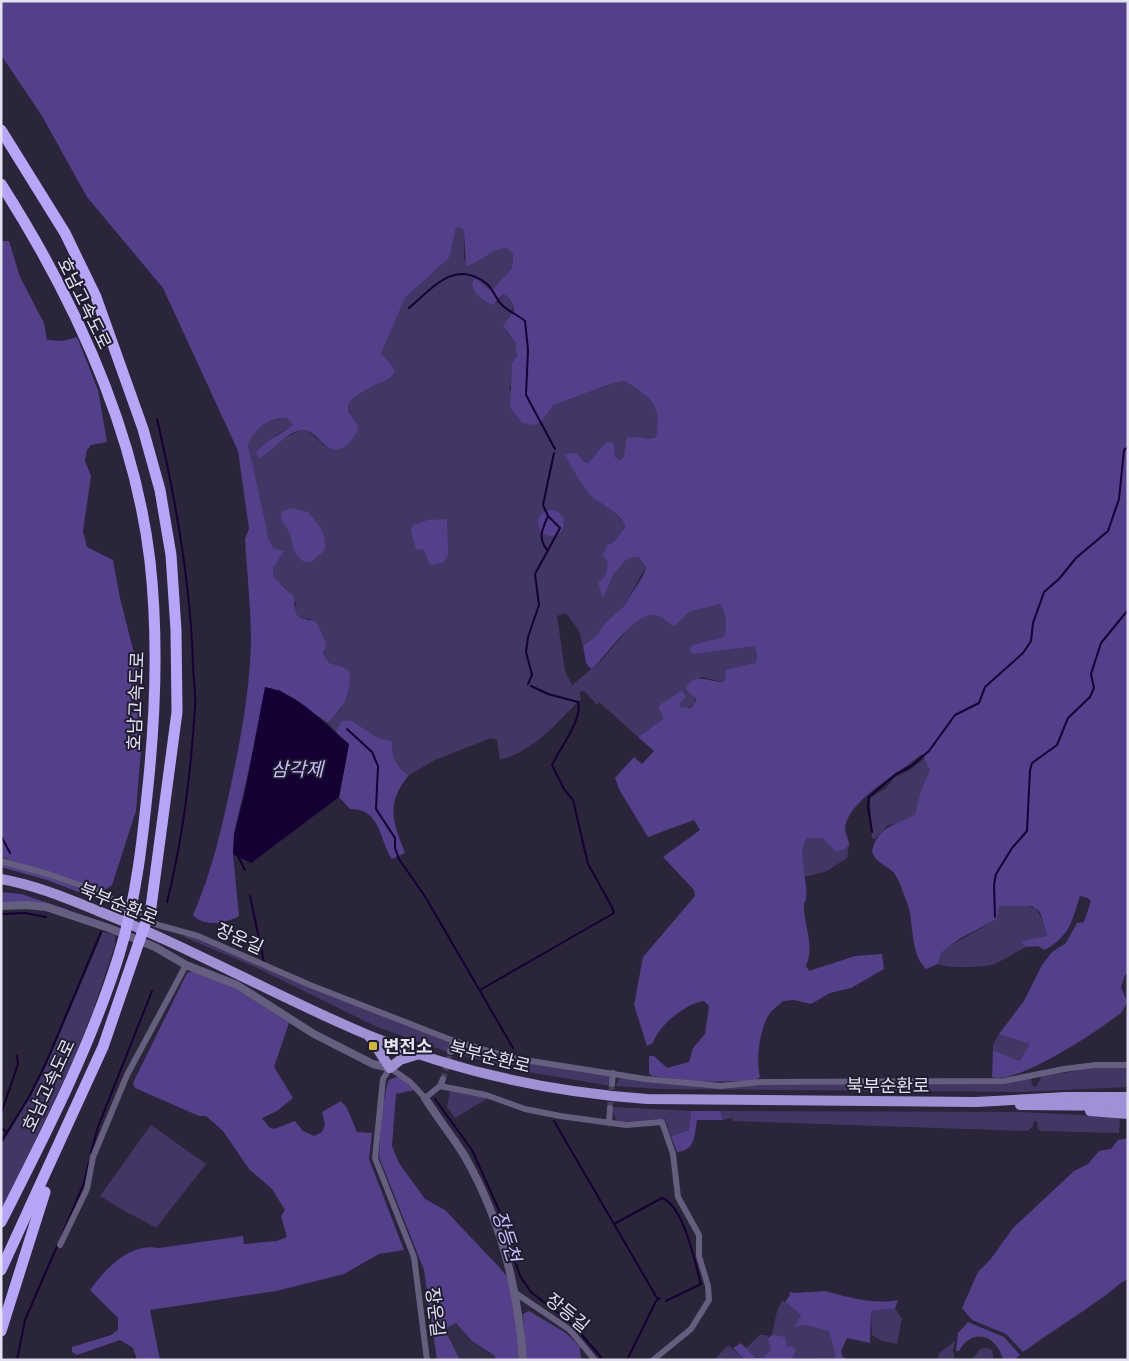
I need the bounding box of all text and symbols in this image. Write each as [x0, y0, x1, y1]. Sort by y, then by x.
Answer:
street label: 호남고속도로 [52, 253, 118, 353]
street label: 호남고속도로 [121, 651, 149, 751]
water label: 삼각제 [271, 756, 326, 782]
street label: 북부순환로 [76, 876, 162, 930]
street label: 장운길 [212, 917, 268, 959]
place label: 변전소 [383, 1034, 433, 1058]
street label: 북부순환로 [447, 1034, 533, 1078]
street label: 호남고속도로 [16, 1035, 80, 1135]
marker: 변전소 [367, 1040, 379, 1052]
street label: 북부순환로 [847, 1073, 929, 1097]
water label: 장등천 [487, 1207, 528, 1266]
street label: 장운길 [421, 1286, 451, 1338]
street label: 장등길 [541, 1287, 595, 1337]

